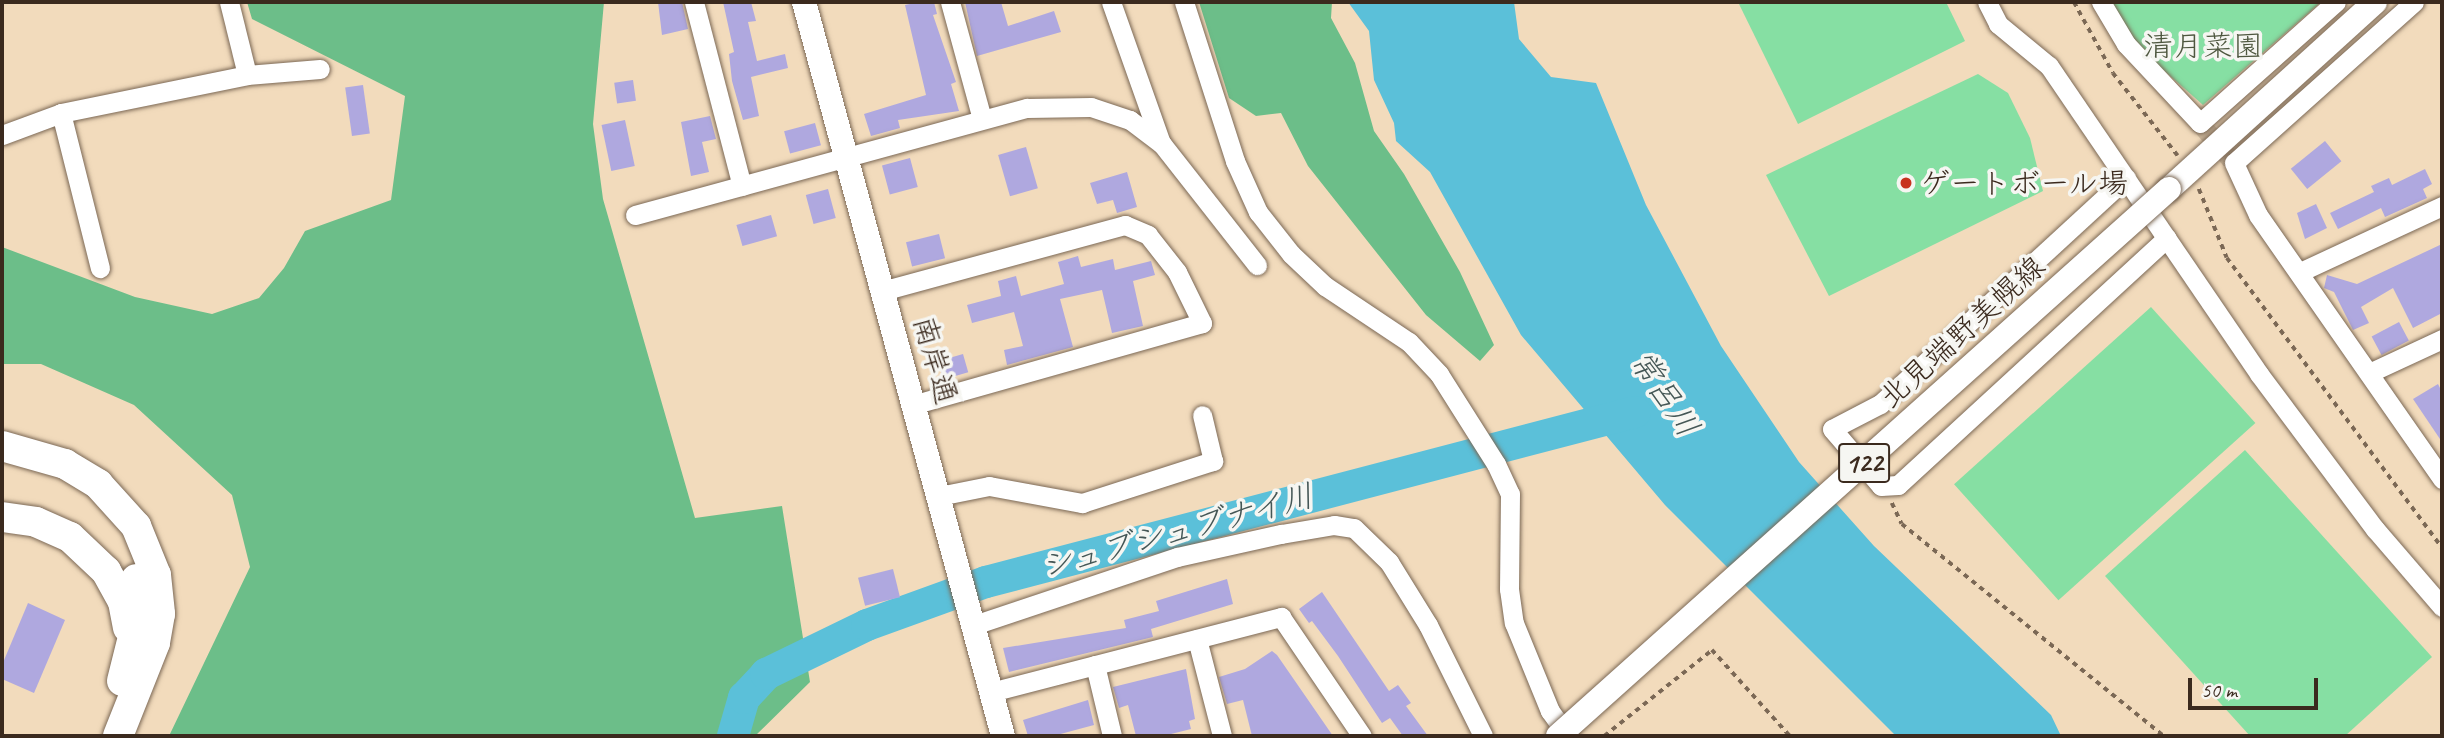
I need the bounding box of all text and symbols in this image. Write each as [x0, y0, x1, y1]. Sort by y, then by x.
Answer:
park label: 清月菜園 [2143, 28, 2263, 64]
place label: ゲートボール場 [1920, 165, 2130, 201]
marker: ゲートボール場 [1898, 175, 1914, 191]
street label: 北見端野美幌線 [1872, 248, 2052, 416]
street label: 南岸通 [905, 312, 965, 408]
water label: 常呂川 [1621, 343, 1707, 445]
road number: 122 [1838, 438, 1890, 488]
water label: シュブシュブナイ川 [1033, 476, 1321, 588]
scale bar [2192, 664, 2322, 708]
text: 50 m [2201, 677, 2237, 703]

